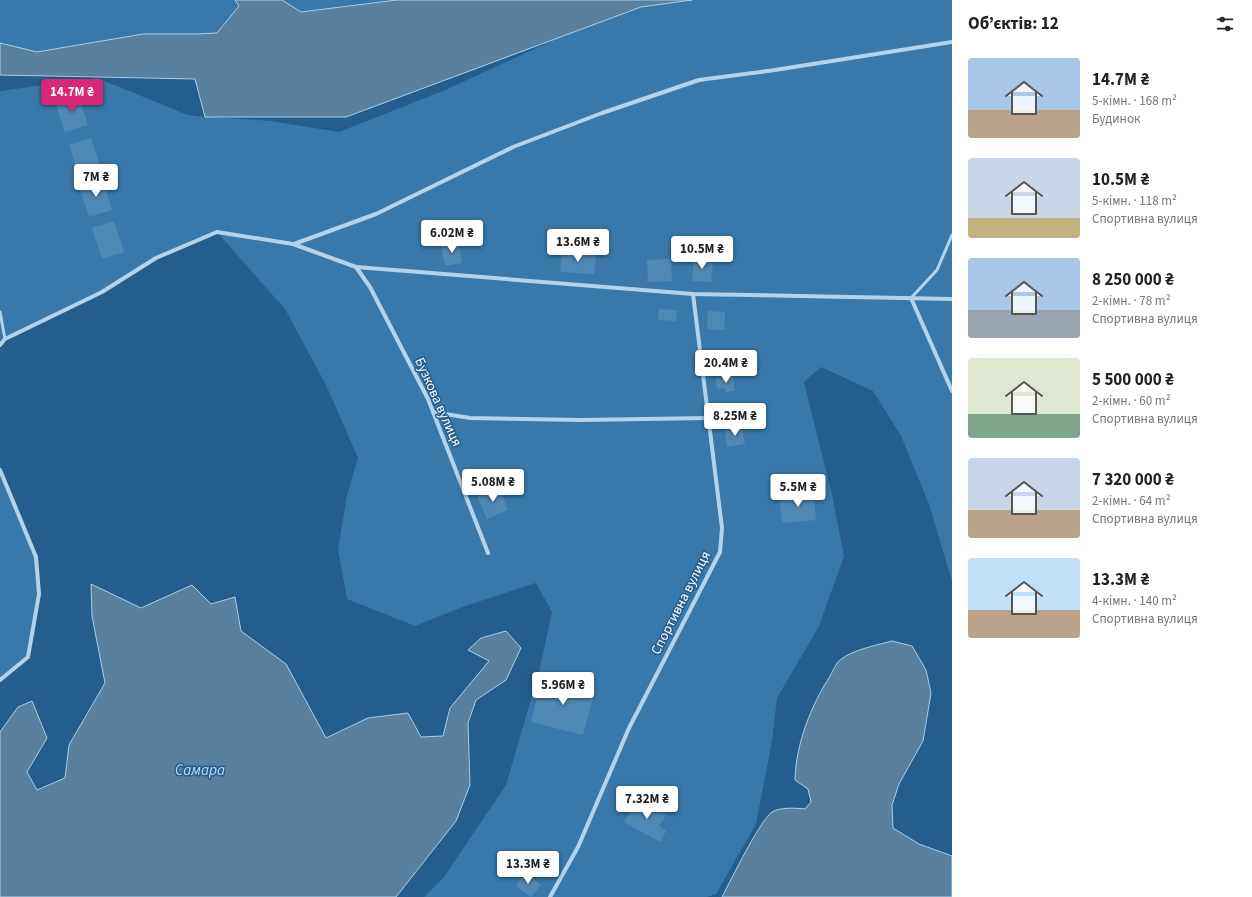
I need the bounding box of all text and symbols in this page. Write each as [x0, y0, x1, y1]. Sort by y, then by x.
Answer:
text: Об’єктів: 12 [968, 12, 1059, 36]
icon: filters [1214, 13, 1236, 35]
text: 14.7M ₴ [1092, 68, 1149, 92]
icon: home [1000, 74, 1048, 122]
pin: 14.7M ₴ [35, 79, 109, 113]
text: 14.7M ₴ [50, 83, 94, 101]
text: 5-кімн. · 168 m² [1092, 92, 1177, 110]
text: Будинок [1092, 110, 1140, 128]
pin: 7M ₴ [72, 164, 120, 198]
text: 7M ₴ [83, 168, 109, 186]
text: 10.5M ₴ [1092, 168, 1149, 192]
icon: home [1000, 174, 1048, 222]
text: 5-кімн. · 118 m² [1092, 192, 1177, 210]
text: Спортивна вулиця [1092, 210, 1198, 228]
pin: 6.02M ₴ [415, 220, 489, 254]
text: 6.02M ₴ [430, 224, 474, 242]
pin: 13.6M ₴ [541, 229, 615, 263]
text: 13.6M ₴ [556, 233, 600, 251]
pin: 10.5M ₴ [665, 236, 739, 270]
text: 10.5M ₴ [680, 240, 724, 258]
text: 8 250 000 ₴ [1092, 268, 1174, 292]
icon: home [1000, 274, 1048, 322]
text: 2-кімн. · 78 m² [1092, 292, 1170, 310]
text: Спортивна вулиця [1092, 310, 1198, 328]
pin: 20.4M ₴ [689, 350, 763, 384]
street label: Бузкова вулиця [409, 354, 467, 450]
text: 20.4M ₴ [704, 354, 748, 372]
text: 5 500 000 ₴ [1092, 368, 1174, 392]
icon: home [1000, 374, 1048, 422]
text: 2-кімн. · 60 m² [1092, 392, 1170, 410]
pin: 8.25M ₴ [698, 403, 772, 437]
text: 8.25M ₴ [713, 407, 757, 425]
text: Спортивна вулиця [1092, 410, 1198, 428]
text: 7 320 000 ₴ [1092, 468, 1174, 492]
pin: 5.08M ₴ [456, 469, 530, 503]
text: 5.08M ₴ [471, 473, 515, 491]
pin: 5.5M ₴ [765, 474, 831, 508]
icon: home [1000, 474, 1048, 522]
text: 5.5M ₴ [780, 478, 817, 496]
text: 2-кімн. · 64 m² [1092, 492, 1170, 510]
text: Спортивна вулиця [1092, 510, 1198, 528]
street label: Спортивна вулиця [646, 548, 716, 658]
text: 13.3M ₴ [1092, 568, 1149, 592]
icon: home [1000, 574, 1048, 622]
text: 4-кімн. · 140 m² [1092, 592, 1177, 610]
text: Спортивна вулиця [1092, 610, 1198, 628]
pin: 5.96M ₴ [526, 672, 600, 706]
text: 5.96M ₴ [541, 676, 585, 694]
water label: Самара [175, 760, 225, 781]
pin: 7.32M ₴ [610, 786, 684, 820]
text: 7.32M ₴ [625, 790, 669, 808]
pin: 13.3M ₴ [491, 851, 565, 885]
text: 13.3M ₴ [506, 855, 550, 873]

